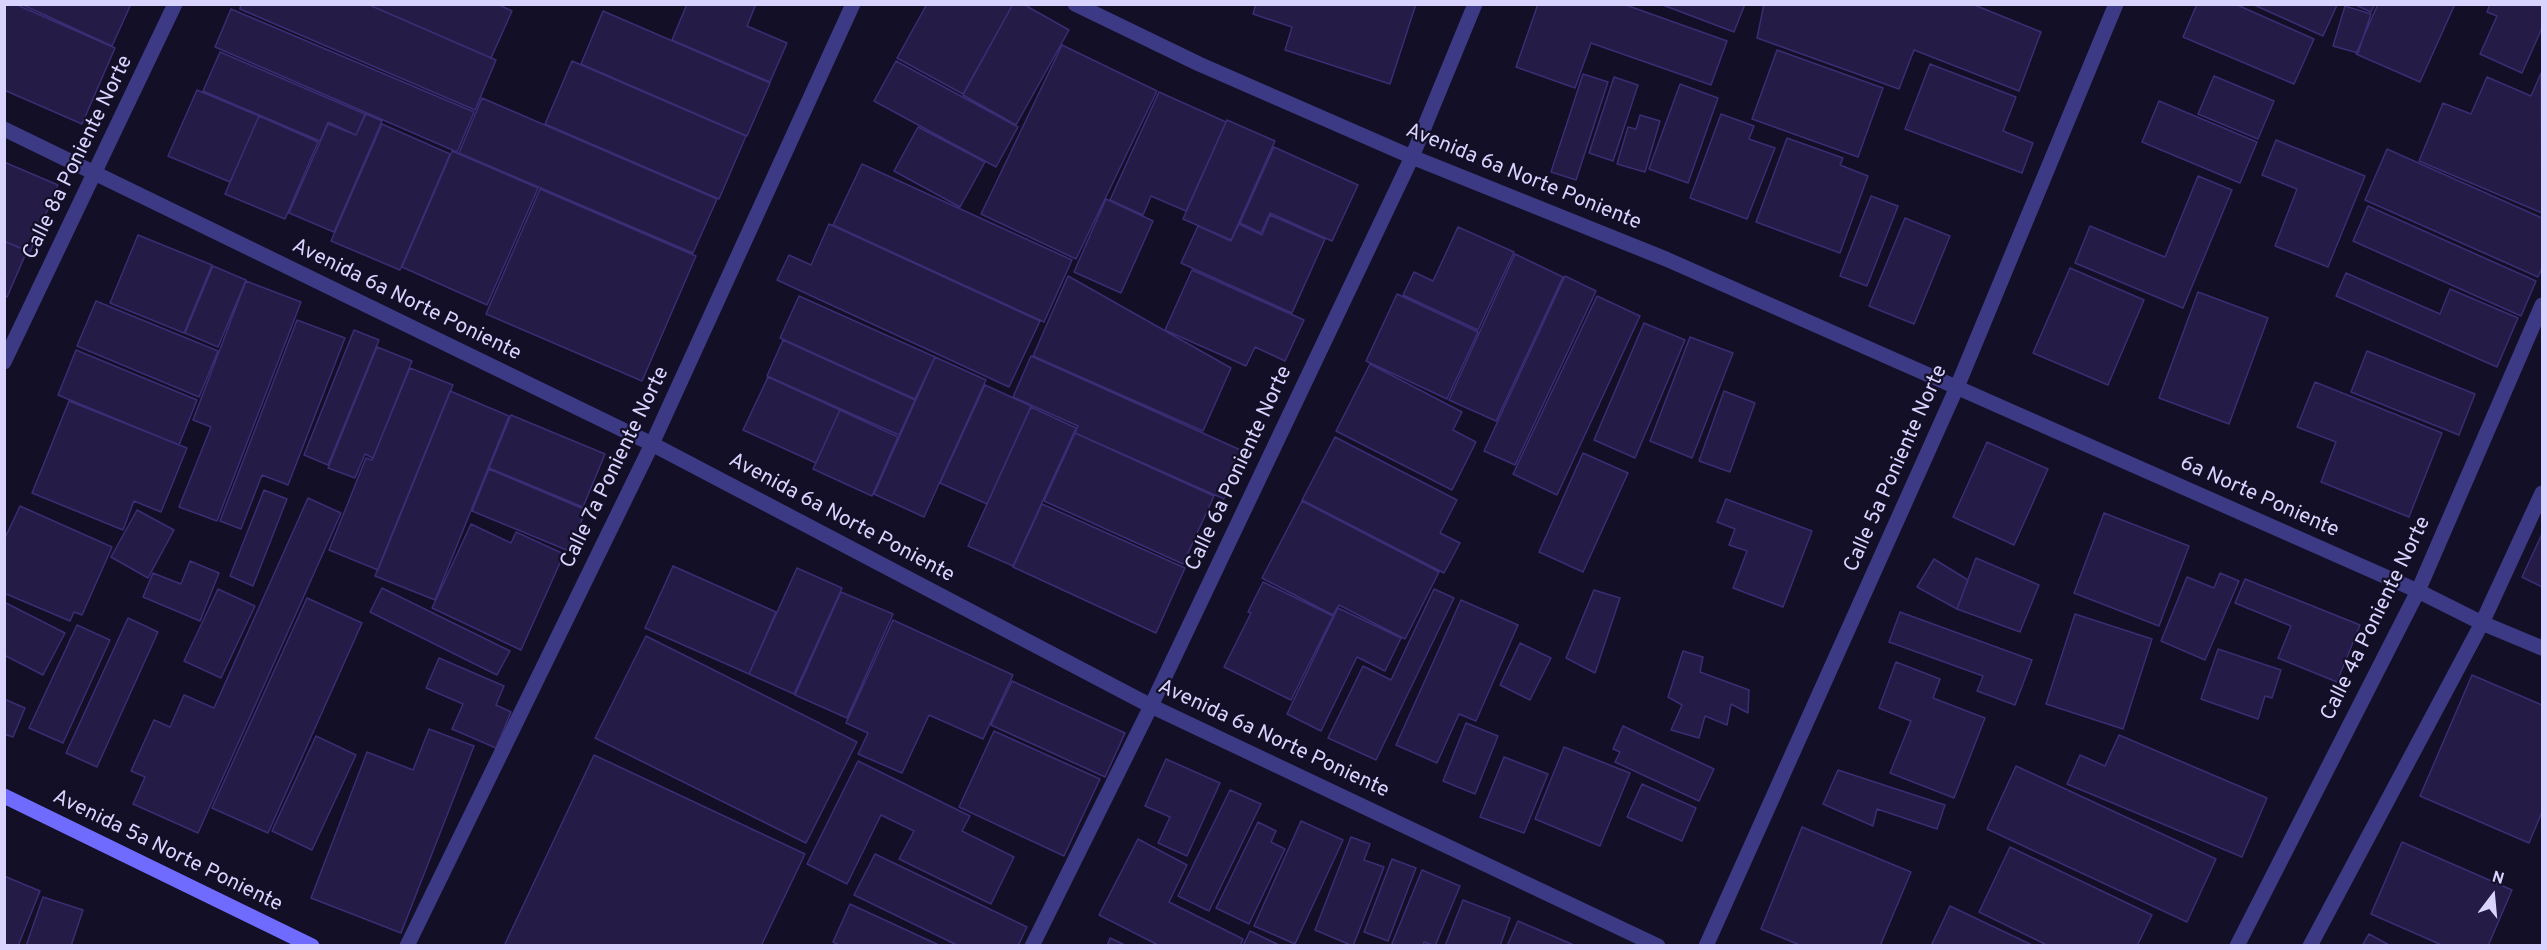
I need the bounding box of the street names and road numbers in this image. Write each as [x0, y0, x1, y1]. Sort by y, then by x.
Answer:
street label: Calle 8a Poniente Norte [19, 52, 139, 264]
street label: Avenida 6a Norte Poniente [1402, 119, 1644, 237]
street label: Avenida 6a Norte Poniente [287, 234, 525, 368]
street label: Calle 6a Poniente Norte [1181, 362, 1299, 576]
street label: Calle 5a Poniente Norte [1840, 362, 1954, 576]
street label: Calle 7a Poniente Norte [556, 363, 676, 573]
street label: Avenida 6a Norte Poniente [724, 449, 958, 589]
street label: 6a Norte Poniente [2175, 452, 2343, 544]
street label: Calle 4a Poniente Norte [2317, 513, 2437, 725]
street label: Avenida 6a Norte Poniente [1154, 675, 1392, 805]
street label: Avenida 5a Norte Poniente [48, 785, 286, 919]

